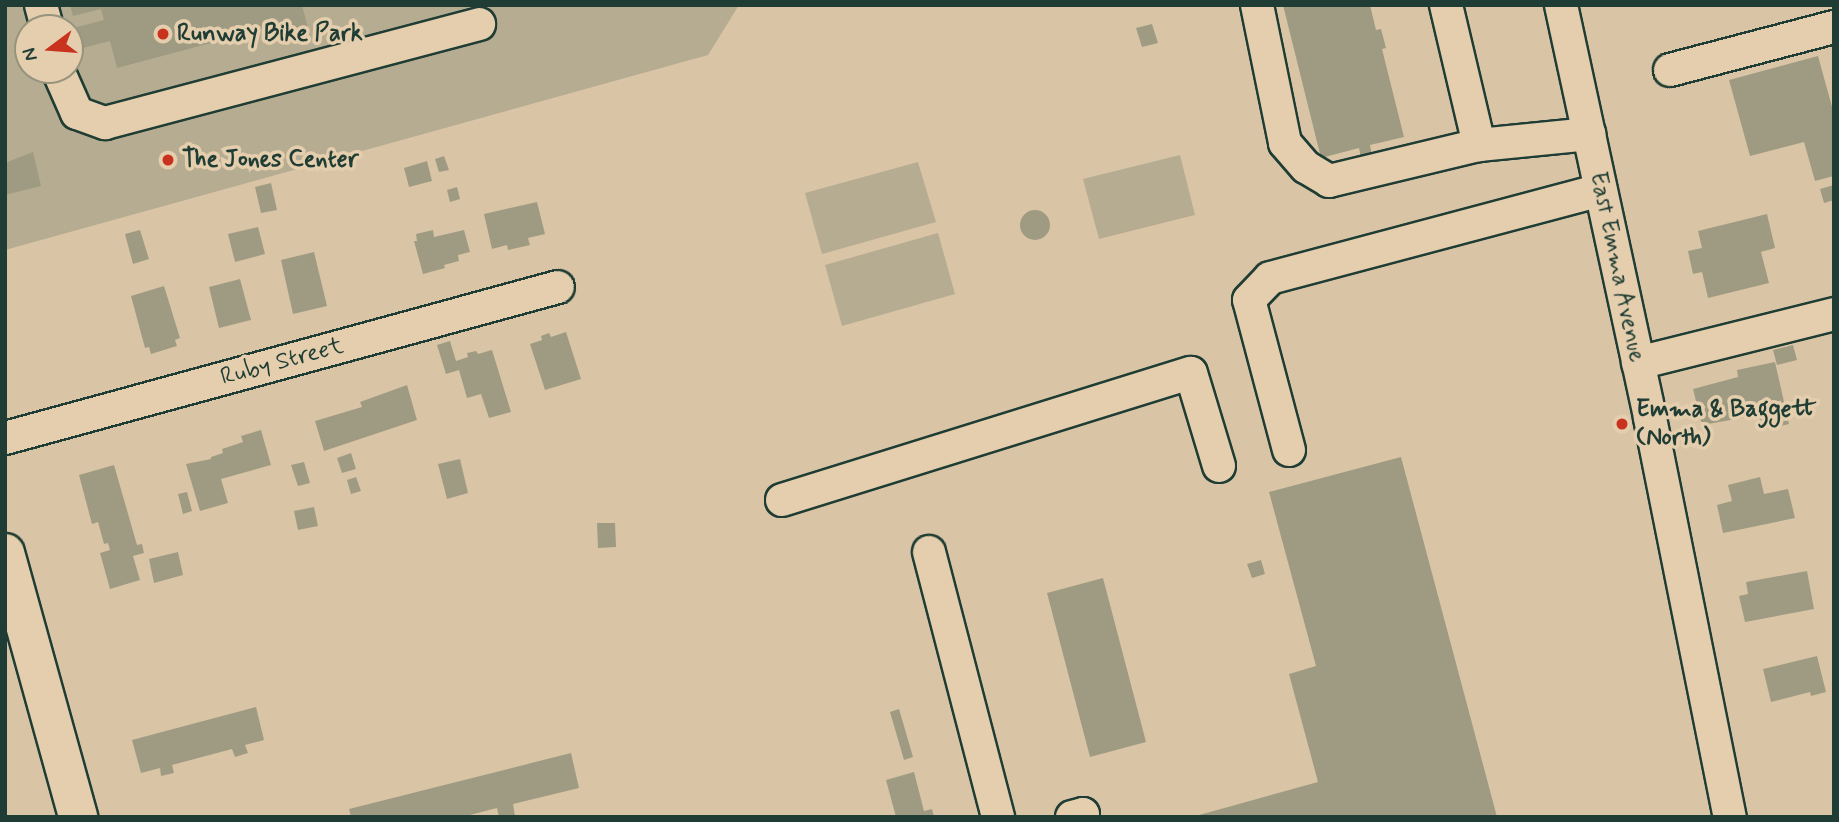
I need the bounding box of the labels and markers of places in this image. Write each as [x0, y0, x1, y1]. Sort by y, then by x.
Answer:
place label: Runway Bike Park [177, 20, 364, 48]
marker: Runway Bike Park [155, 26, 171, 42]
place label: The Jones Center [182, 146, 363, 174]
marker: The Jones Center [160, 152, 176, 168]
place label: Emma & Baggett (North) [1636, 396, 1816, 452]
marker: Emma & Baggett (North) [1614, 416, 1630, 432]

